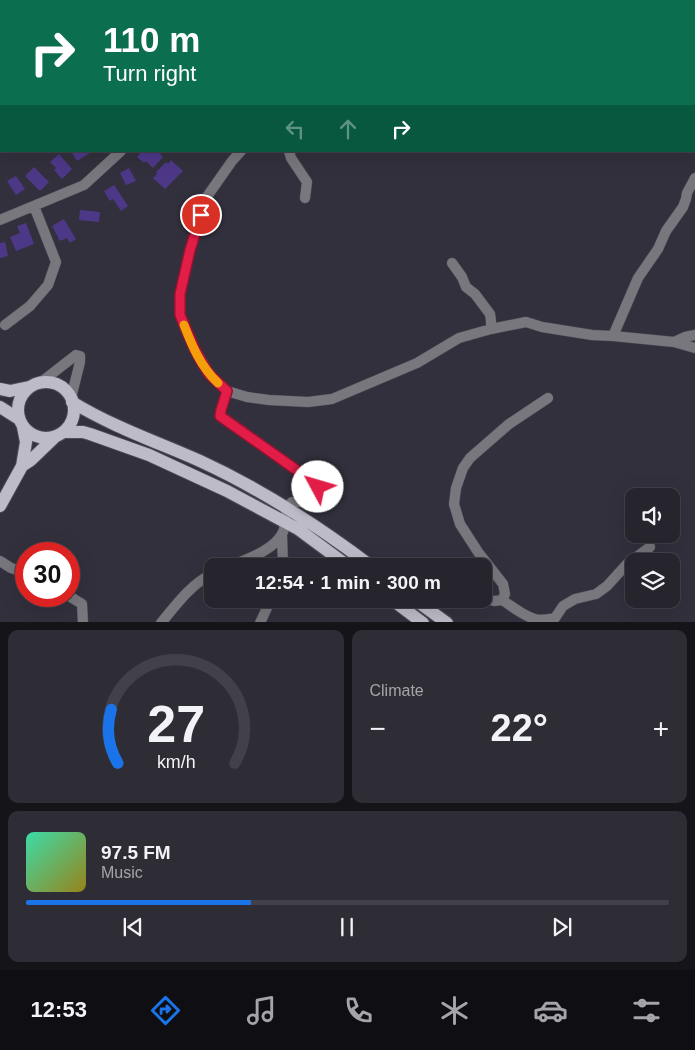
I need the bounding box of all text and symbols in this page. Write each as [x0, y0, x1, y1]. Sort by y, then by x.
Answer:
icon: right [20, 20, 85, 85]
text: 110 m [103, 20, 200, 59]
text: Turn right [103, 61, 196, 86]
icon: left [281, 115, 309, 143]
icon: ahead [334, 115, 362, 143]
icon: right [387, 115, 415, 143]
pin [180, 194, 222, 236]
icon: arrive [187, 201, 215, 229]
position arrow [291, 460, 343, 512]
map controls [625, 488, 680, 608]
button: sound [625, 488, 680, 543]
speed limit sign: 30 [15, 542, 80, 607]
button: layers [625, 553, 680, 608]
text: 12:54 · 1 min · 300 m [255, 572, 441, 593]
text: Climate [370, 682, 424, 699]
text: 27 [147, 695, 205, 753]
text: 22° [491, 707, 548, 749]
text: − [370, 713, 386, 744]
text: + [653, 713, 669, 744]
text: km/h [156, 752, 195, 772]
text: 97.5 FM [101, 842, 171, 863]
text: Music [101, 864, 143, 881]
icon: previous [119, 913, 147, 941]
icon: pause [333, 913, 361, 941]
icon: next [548, 913, 576, 941]
icon: directions [148, 993, 183, 1028]
icon: music [244, 993, 279, 1028]
icon: phone [341, 993, 376, 1028]
icon: climate [437, 993, 472, 1028]
icon: car [533, 993, 568, 1028]
icon: filters [629, 993, 664, 1028]
text: 12:53 [31, 997, 87, 1022]

